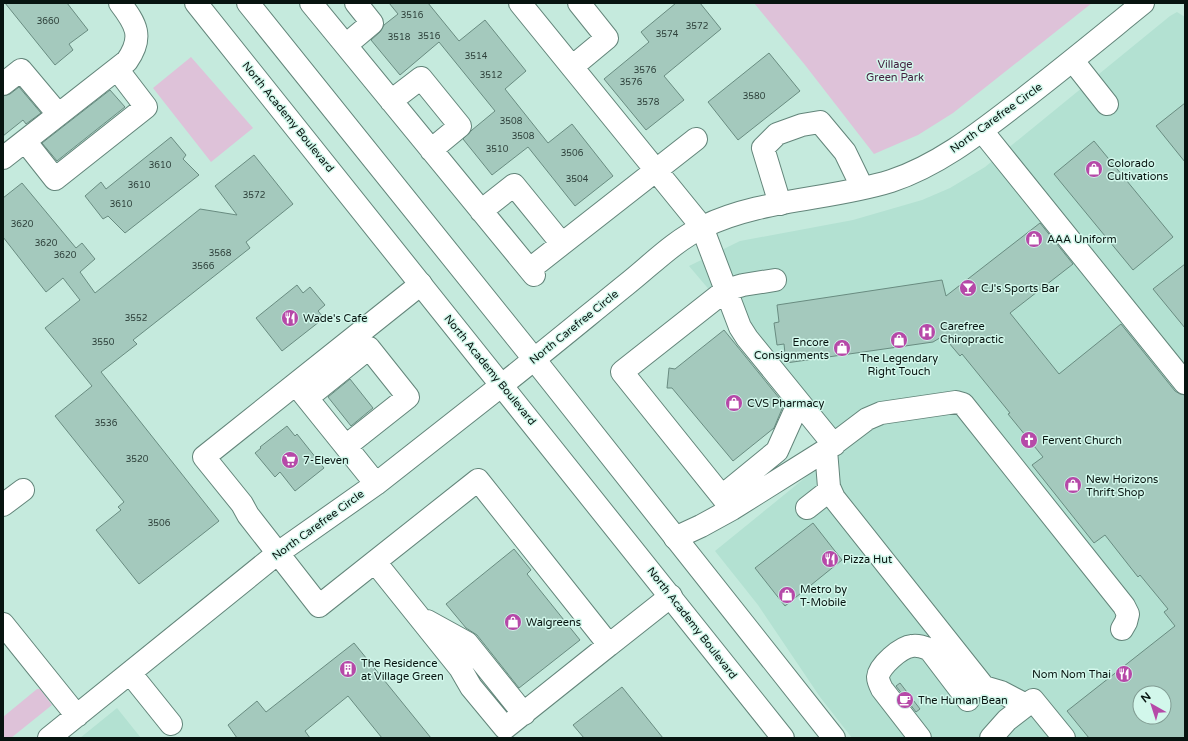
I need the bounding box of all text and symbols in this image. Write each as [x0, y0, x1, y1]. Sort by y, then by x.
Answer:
house number: 3516 [401, 10, 424, 21]
house number: 3660 [37, 16, 60, 27]
house number: 3572 [686, 21, 708, 32]
house number: 3574 [656, 29, 679, 40]
house number: 3516 [418, 31, 441, 42]
house number: 3518 [388, 32, 411, 43]
house number: 3514 [465, 51, 488, 62]
park label: Village Green Park [866, 58, 924, 84]
street label: North Academy Boulevard [239, 59, 337, 175]
house number: 3576 [634, 65, 657, 76]
house number: 3512 [480, 70, 502, 81]
house number: 3576 [620, 77, 643, 88]
street label: North Carefree Circle [948, 80, 1044, 156]
house number: 3580 [743, 91, 766, 102]
house number: 3578 [637, 97, 660, 108]
house number: 3508 [500, 116, 523, 127]
house number: 3508 [512, 131, 535, 142]
house number: 3510 [486, 144, 509, 155]
house number: 3506 [561, 148, 584, 159]
place label: Colorado Cultivations [1107, 157, 1168, 183]
shop icon: Colorado Cultivations [1084, 159, 1104, 179]
house number: 3610 [149, 160, 172, 171]
house number: 3504 [566, 174, 589, 185]
house number: 3610 [128, 180, 151, 191]
house number: 3572 [243, 190, 265, 201]
house number: 3610 [110, 199, 133, 210]
house number: 3620 [11, 219, 34, 230]
shop icon: AAA Uniform [1024, 229, 1044, 249]
place label: AAA Uniform [1047, 233, 1117, 246]
house number: 3620 [35, 238, 58, 249]
house number: 3568 [209, 248, 232, 259]
house number: 3620 [54, 250, 77, 261]
house number: 3566 [192, 261, 215, 272]
bar icon: CJ's Sports Bar [958, 278, 978, 298]
place label: CJ's Sports Bar [981, 282, 1060, 295]
street label: North Carefree Circle [527, 287, 621, 367]
restaurant icon: Wade's Cafe [280, 308, 300, 328]
place label: Wade's Cafe [303, 312, 367, 325]
street label: North Academy Boulevard [441, 312, 539, 428]
house number: 3552 [125, 313, 147, 324]
place label: Carefree Chiropractic [940, 320, 1004, 346]
hospital icon: Carefree Chiropractic [917, 322, 937, 342]
shop icon: The Legendary Right Touch [889, 330, 909, 350]
place label: Encore Consignments [754, 336, 829, 362]
house number: 3550 [92, 337, 115, 348]
shop icon: Encore Consignments [832, 338, 852, 358]
place label: The Legendary Right Touch [860, 352, 938, 378]
shop icon: CVS Pharmacy [724, 393, 744, 413]
place label: CVS Pharmacy [747, 397, 824, 410]
house number: 3536 [95, 418, 118, 429]
church icon: Fervent Church [1019, 430, 1039, 450]
place label: Fervent Church [1042, 434, 1122, 447]
supermarket icon: 7-Eleven [280, 450, 300, 470]
house number: 3520 [126, 454, 149, 465]
place label: 7-Eleven [303, 454, 349, 467]
place label: New Horizons Thrift Shop [1086, 473, 1158, 499]
shop icon: New Horizons Thrift Shop [1063, 475, 1083, 495]
street label: North Carefree Circle [270, 487, 366, 563]
house number: 3506 [148, 518, 171, 529]
restaurant icon: Pizza Hut [820, 549, 840, 569]
place label: Pizza Hut [843, 553, 892, 566]
street label: North Academy Boulevard [644, 565, 740, 681]
place label: Metro by T-Mobile [800, 583, 847, 609]
shop icon: Metro by T-Mobile [777, 585, 797, 605]
shop icon: Walgreens [503, 612, 523, 632]
place label: Walgreens [526, 616, 581, 629]
place label: The Residence at Village Green [361, 657, 444, 683]
building icon: The Residence at Village Green [338, 659, 358, 679]
restaurant icon: Nom Nom Thai [1114, 664, 1134, 684]
place label: Nom Nom Thai [1032, 668, 1111, 681]
north arrow [1132, 685, 1172, 725]
cafe icon: The Human Bean [895, 690, 915, 710]
text: N [1138, 690, 1154, 705]
place label: The Human Bean [918, 694, 1008, 707]

